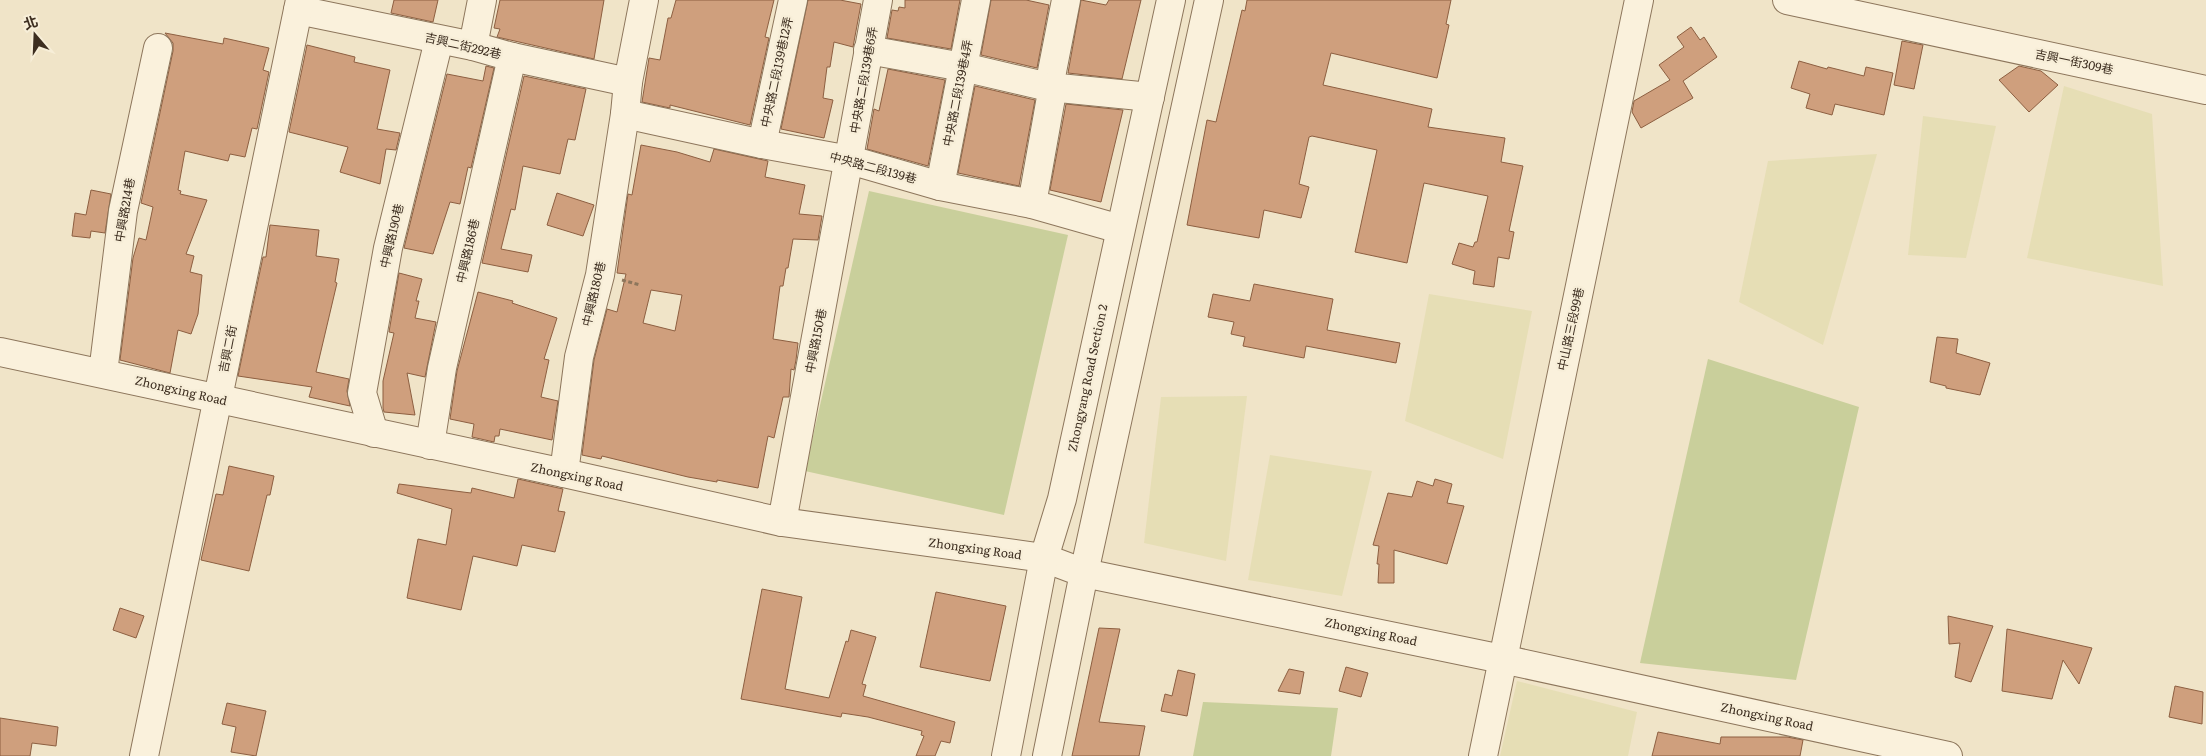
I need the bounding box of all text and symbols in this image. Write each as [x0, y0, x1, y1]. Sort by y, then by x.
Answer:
north arrow [10, 10, 60, 60]
text: 北 [21, 10, 40, 33]
street label: 中央路二段139巷12弄 [756, 15, 797, 129]
street label: 中央路二段139巷6弄 [845, 25, 881, 135]
street label: 吉興二街292巷 [423, 27, 503, 63]
street label: 中央路二段139巷4弄 [938, 38, 976, 148]
street label: 吉興一街309巷 [2033, 44, 2115, 78]
street label: 中央路二段139巷 [828, 147, 919, 187]
street label: 中興路214巷 [109, 176, 139, 243]
street label: 中興路190巷 [375, 202, 407, 270]
street label: 中興路186巷 [451, 217, 483, 285]
street label: 中興路180巷 [577, 259, 609, 328]
street label: 中山路三段99巷 [1552, 286, 1588, 372]
street label: Zhongyang Road Section 2 [1063, 302, 1111, 453]
street label: 中興路150巷 [800, 307, 830, 375]
street label: 吉興二街 [214, 324, 240, 374]
street label: Zhongxing Road [133, 371, 230, 410]
street label: Zhongxing Road [529, 457, 626, 495]
street label: Zhongxing Road [927, 533, 1024, 564]
street label: Zhongxing Road [1323, 612, 1420, 650]
street label: Zhongxing Road [1719, 697, 1816, 735]

